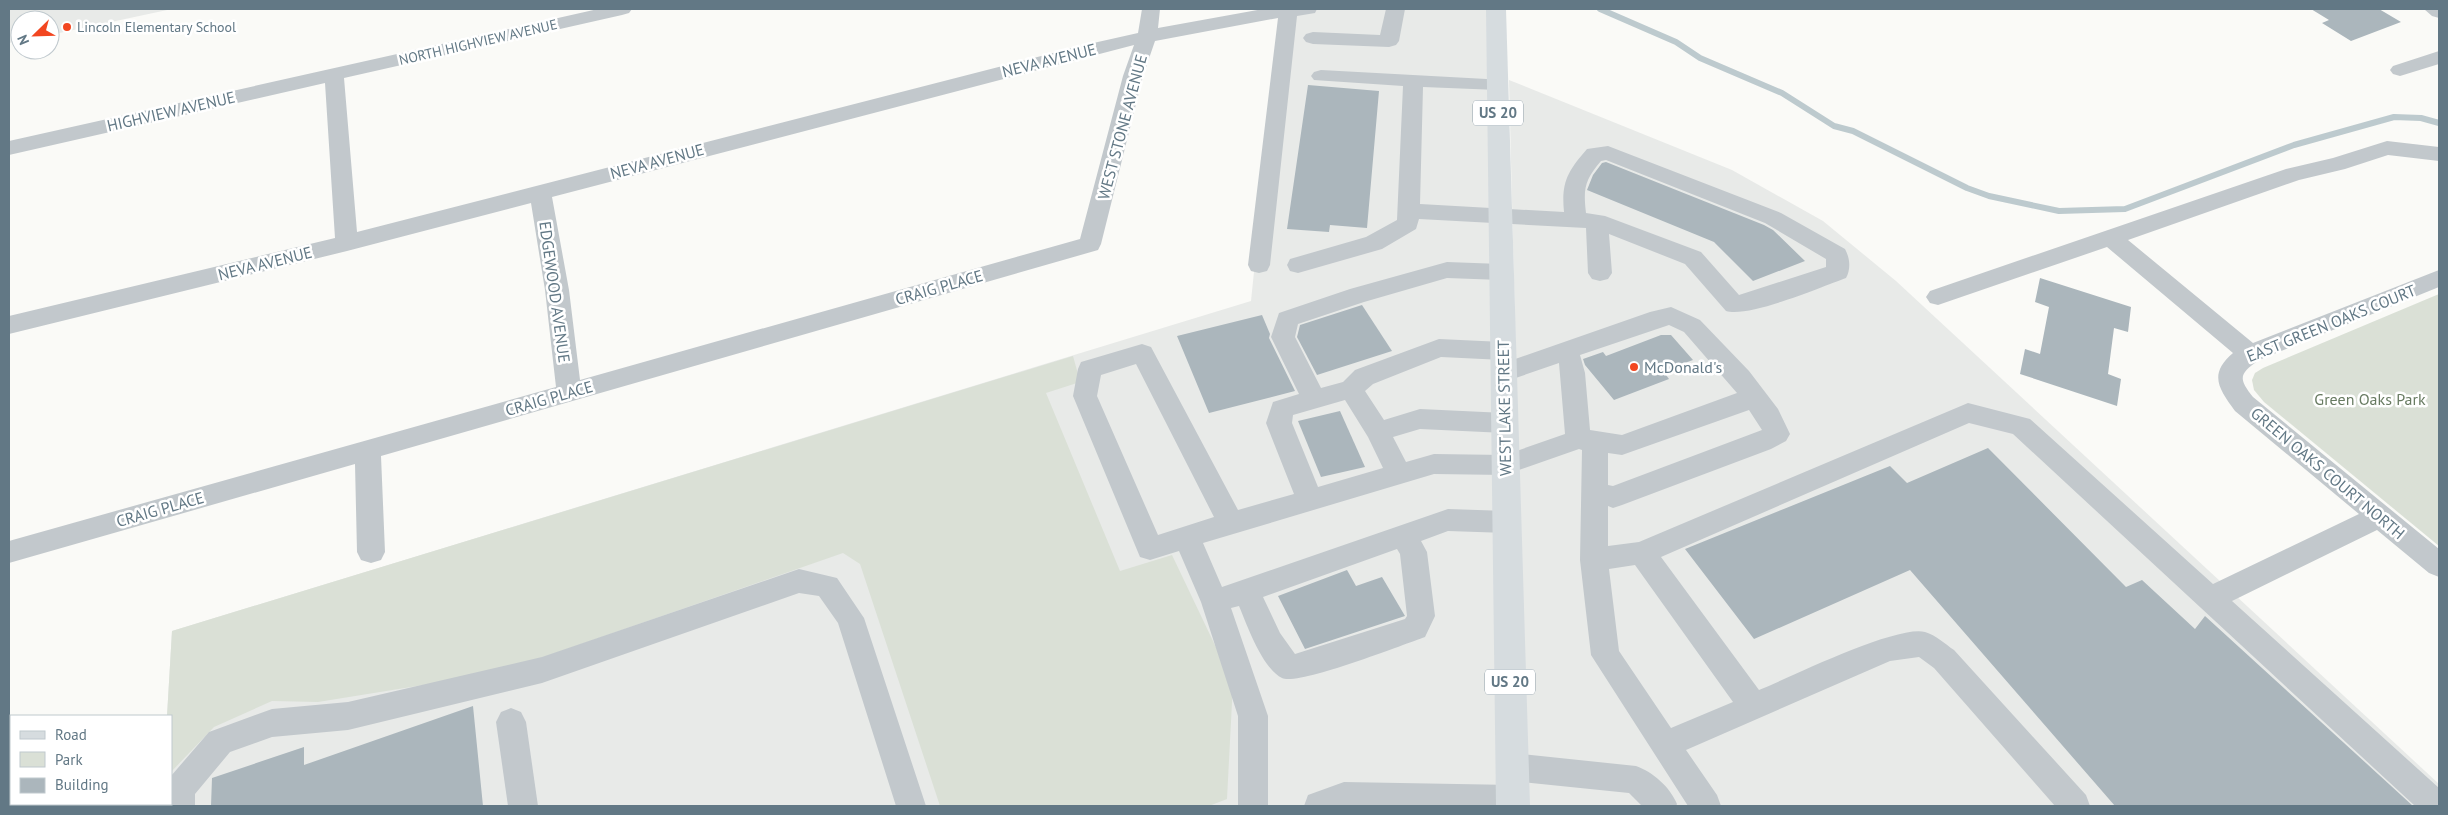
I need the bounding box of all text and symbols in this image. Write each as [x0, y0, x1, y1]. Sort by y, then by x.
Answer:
north arrow [10, 10, 60, 60]
street label: NORTH HIGHVIEW AVENUE [397, 15, 559, 69]
place label: Lincoln Elementary School [77, 18, 236, 36]
marker: Lincoln Elementary School [61, 21, 73, 33]
text: N [13, 32, 33, 48]
street label: NEVA AVENUE [1000, 39, 1098, 81]
street label: WEST STONE AVENUE [1093, 52, 1151, 202]
street label: HIGHVIEW AVENUE [105, 87, 237, 135]
road number: US 20 [1473, 100, 1523, 126]
street label: NEVA AVENUE [608, 139, 706, 183]
street label: EDGEWOOD AVENUE [535, 220, 575, 364]
street label: NEVA AVENUE [216, 242, 314, 284]
street label: CRAIG PLACE [893, 265, 985, 309]
street label: EAST GREEN OAKS COURT [2244, 280, 2418, 366]
street label: WEST LAKE STREET [1493, 340, 1515, 476]
place label: McDonald's [1644, 357, 1722, 377]
marker: McDonald's [1628, 361, 1640, 373]
street label: CRAIG PLACE [503, 376, 595, 420]
park label: Green Oaks Park [2314, 389, 2426, 409]
street label: GREEN OAKS COURT NORTH [2247, 403, 2409, 543]
street label: CRAIG PLACE [114, 487, 206, 531]
road number: US 20 [1485, 670, 1535, 694]
legend [10, 715, 172, 805]
text: Road [55, 725, 87, 744]
text: Park [55, 750, 83, 769]
text: Building [55, 775, 109, 794]

